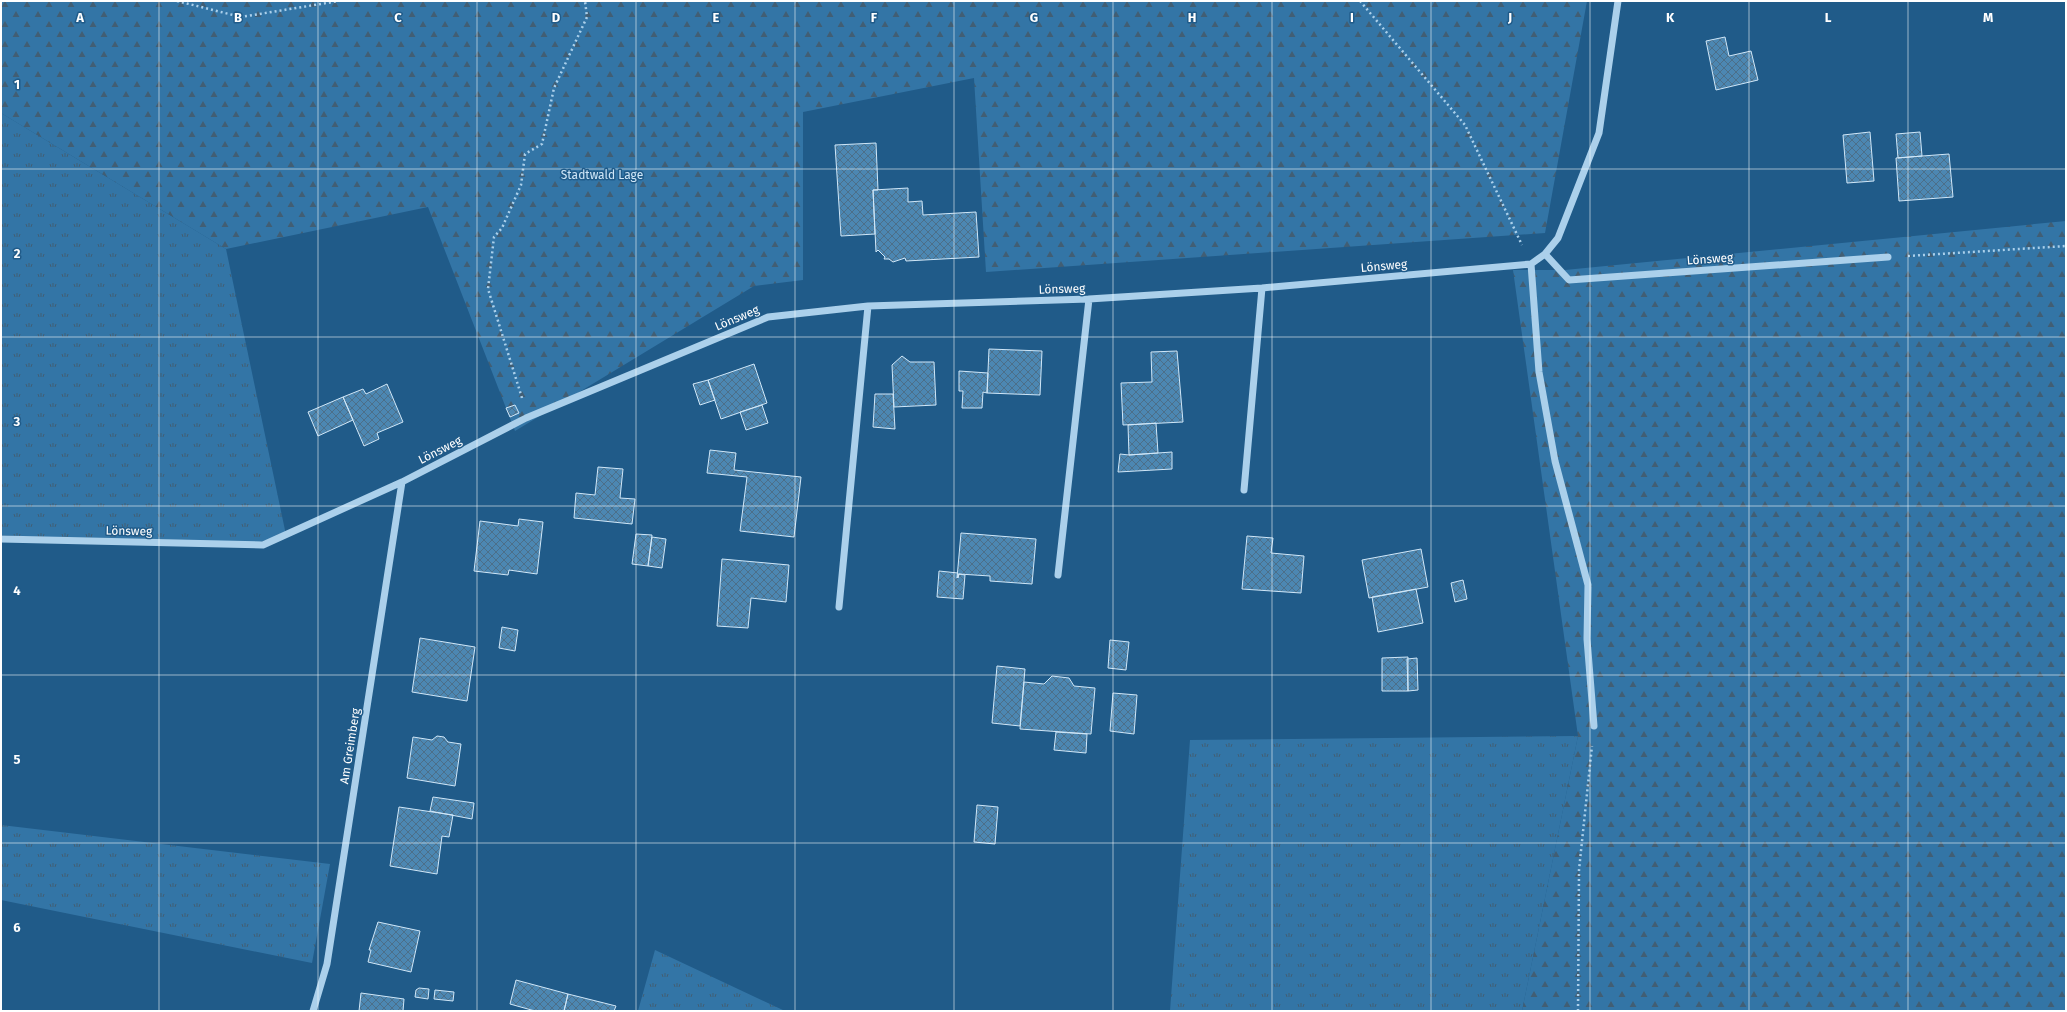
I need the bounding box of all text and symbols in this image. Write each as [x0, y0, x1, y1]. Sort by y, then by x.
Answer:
text: A [75, 10, 84, 25]
text: B [234, 10, 242, 25]
text: C [394, 10, 402, 25]
text: D [552, 10, 561, 25]
text: E [713, 10, 720, 25]
text: F [871, 10, 878, 25]
text: G [1030, 10, 1038, 25]
text: H [1188, 10, 1196, 25]
text: I [1350, 10, 1354, 25]
text: J [1507, 10, 1512, 25]
text: K [1666, 10, 1675, 25]
text: L [1825, 10, 1832, 25]
text: M [1983, 10, 1993, 25]
text: 1 [14, 77, 20, 92]
park label: Stadtwald Lage [561, 168, 643, 182]
text: 2 [14, 246, 21, 261]
street label: Lönsweg [1686, 250, 1734, 268]
street label: Lönsweg [1360, 257, 1409, 275]
street label: Lönsweg [1038, 281, 1086, 297]
street label: Lönsweg [713, 302, 762, 334]
text: 3 [13, 414, 21, 429]
street label: Lönsweg [416, 433, 465, 467]
street label: Lönsweg [106, 524, 153, 538]
text: 4 [13, 583, 21, 598]
street label: Am Greimberg [337, 706, 363, 785]
text: 5 [14, 752, 21, 767]
text: 6 [13, 920, 21, 935]

